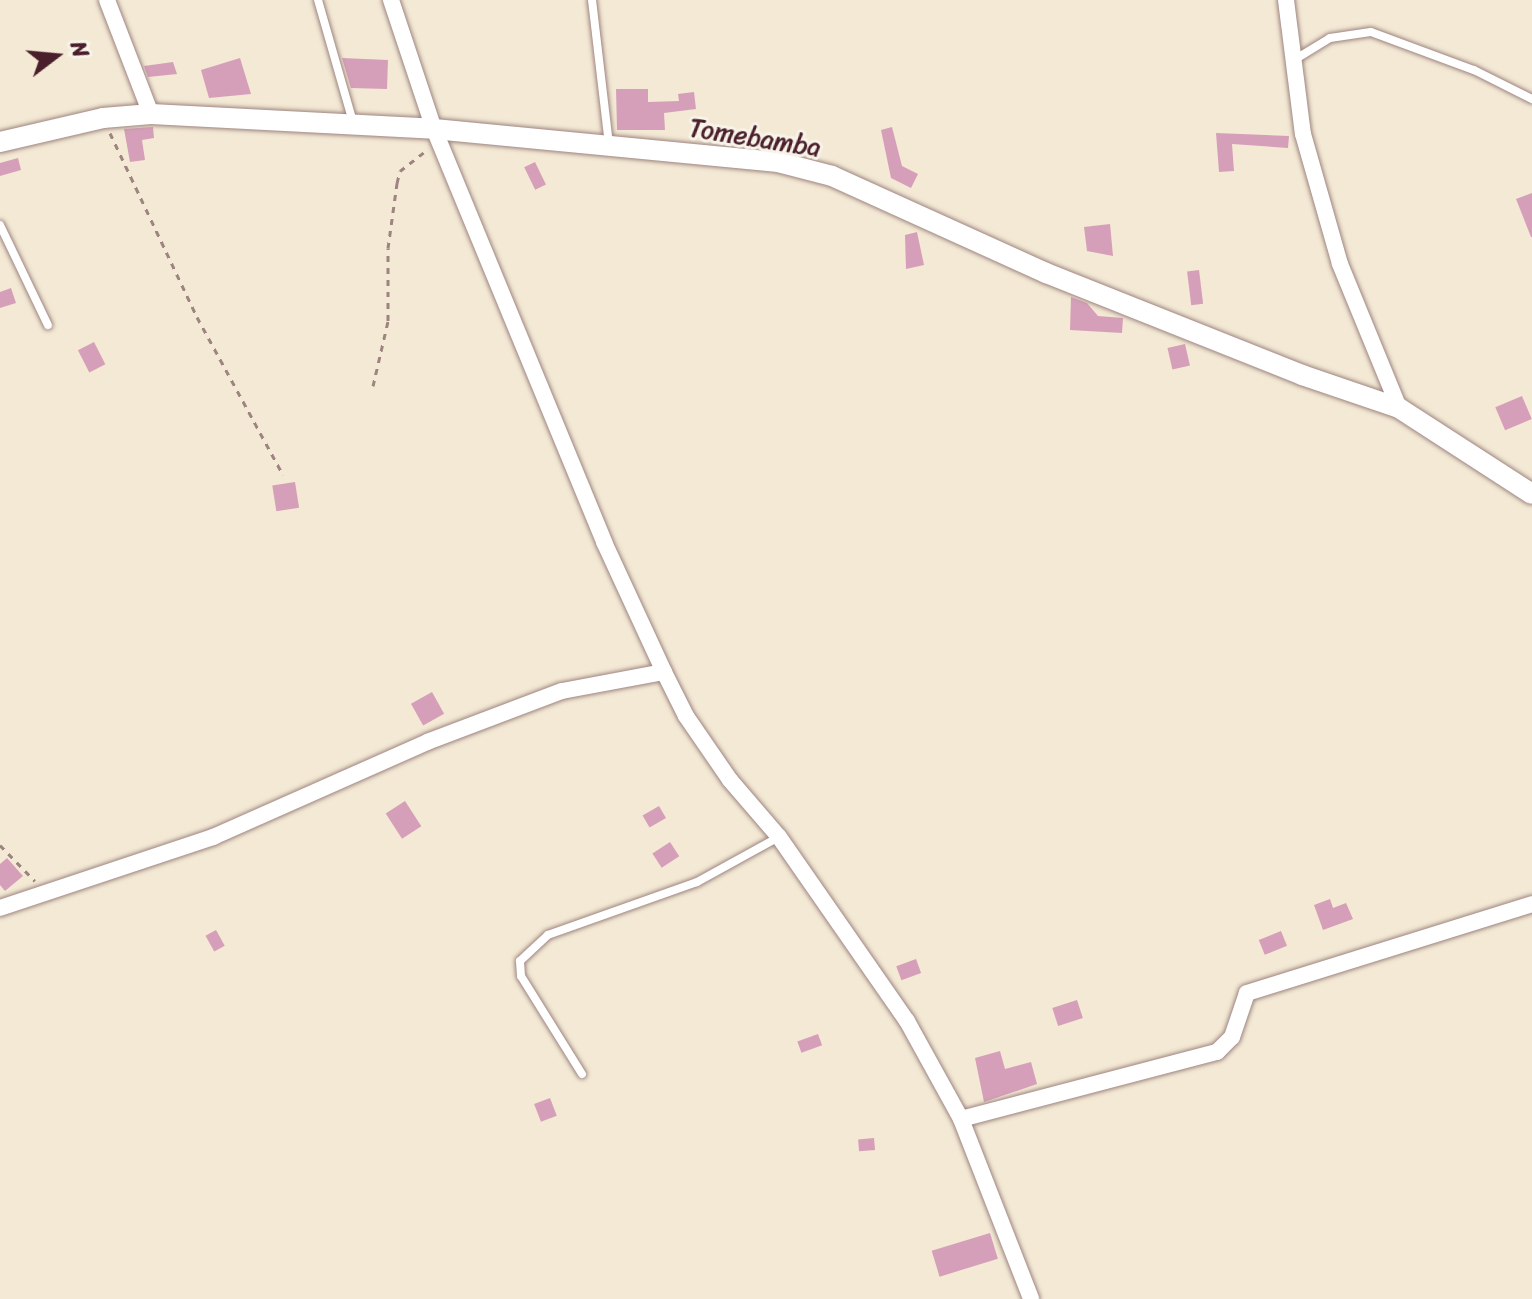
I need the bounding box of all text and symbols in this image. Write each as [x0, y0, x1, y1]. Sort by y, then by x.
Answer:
north arrow [16, 16, 96, 96]
text: N [59, 37, 100, 62]
street label: Tomebamba [687, 112, 823, 164]

